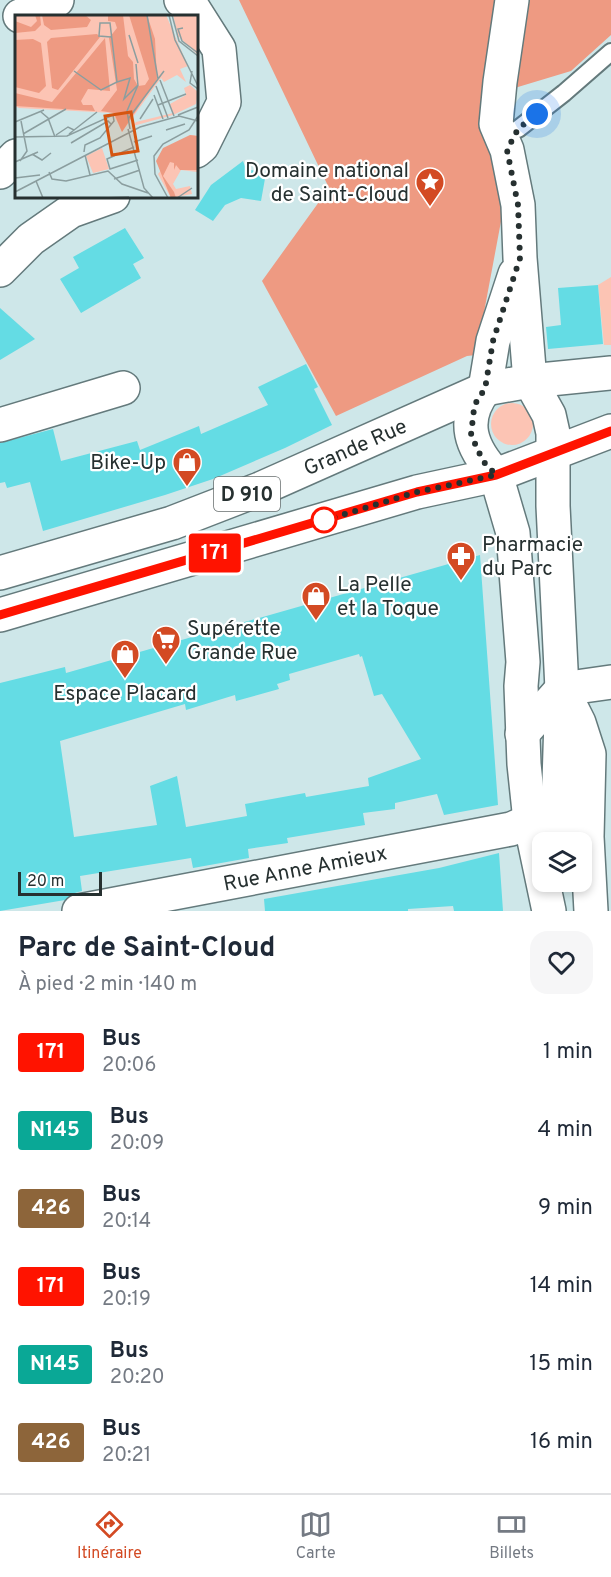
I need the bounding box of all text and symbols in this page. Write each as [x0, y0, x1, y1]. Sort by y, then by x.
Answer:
inset map [15, 15, 198, 198]
your location [522, 99, 552, 129]
place label: Domaine national de Saint-Cloud [245, 158, 409, 209]
place icon: Domaine national de Saint-Cloud [414, 166, 446, 208]
street label: Grande Rue [300, 414, 412, 483]
shop icon: Bike-Up [171, 446, 203, 488]
place label: Bike-Up [90, 450, 166, 477]
road number: D 910 [214, 477, 280, 511]
unlabelled marker [311, 507, 337, 533]
place label: Pharmacie du Parc [482, 532, 583, 583]
line badge: 171 [180, 534, 250, 572]
text: 171 [201, 540, 229, 567]
pharmacy icon: Pharmacie du Parc [445, 540, 477, 582]
place label: La Pelle et la Toque [337, 572, 439, 623]
shop icon: La Pelle et la Toque [300, 580, 332, 622]
place label: Supérette Grande Rue [187, 616, 297, 667]
supermarket icon: Supérette Grande Rue [150, 624, 182, 666]
shop icon: Espace Placard [109, 638, 141, 680]
place label: Espace Placard [53, 681, 197, 708]
map controls [532, 832, 592, 892]
button: layers [532, 832, 592, 892]
street label: Rue Anne Amieux [221, 840, 390, 899]
scale bar [18, 869, 102, 896]
text: 20 m [27, 872, 64, 892]
text: Parc de Saint-Cloud [18, 931, 275, 967]
button: heart [530, 931, 593, 994]
text: À pied · 2 min · 140 m [18, 972, 197, 998]
text: Bus [102, 1026, 141, 1053]
text: 171 [37, 1039, 65, 1066]
text: 1 min [543, 1039, 593, 1066]
text: 20:06 [102, 1053, 156, 1079]
text: Bus [110, 1104, 149, 1131]
text: N145 [30, 1117, 80, 1144]
text: 4 min [538, 1117, 593, 1144]
text: 20:09 [110, 1131, 164, 1157]
text: Bus [102, 1182, 141, 1209]
text: 426 [31, 1195, 71, 1222]
text: 9 min [538, 1195, 593, 1222]
text: 20:14 [102, 1209, 151, 1235]
text: Bus [102, 1260, 141, 1287]
text: 171 [37, 1273, 65, 1300]
text: 14 min [530, 1273, 593, 1300]
text: 20:19 [102, 1287, 151, 1313]
text: Bus [110, 1338, 149, 1365]
text: N145 [30, 1351, 80, 1378]
text: 15 min [529, 1351, 593, 1378]
text: 20:20 [110, 1365, 165, 1391]
text: Bus [102, 1416, 141, 1443]
text: 426 [31, 1429, 71, 1456]
text: 16 min [530, 1429, 593, 1456]
text: 20:21 [102, 1443, 151, 1469]
tab: Itinéraire [77, 1508, 142, 1564]
tab: Carte [296, 1508, 336, 1564]
tab: Billets [489, 1508, 534, 1564]

